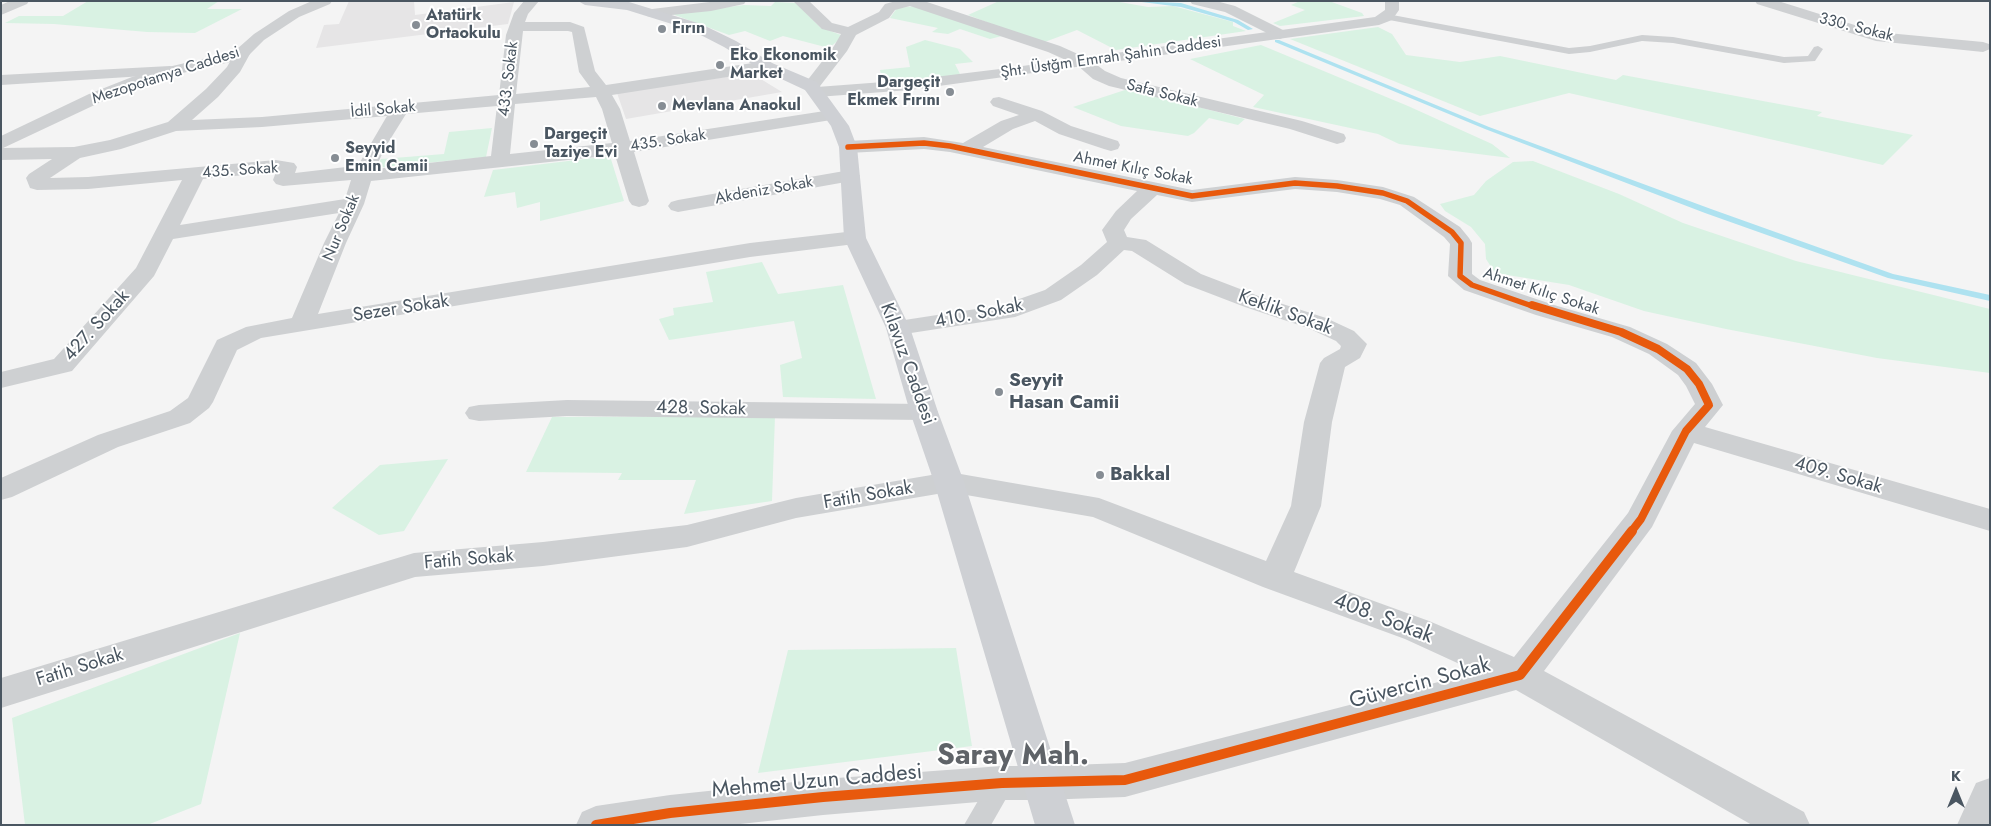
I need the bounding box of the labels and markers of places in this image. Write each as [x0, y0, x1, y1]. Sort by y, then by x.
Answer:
place label: Atatürk Ortaokulu [426, 6, 501, 44]
marker: Atatürk Ortaokulu [410, 19, 422, 31]
place label: Fırın [672, 19, 705, 39]
marker: Fırın [656, 23, 668, 35]
place label: Eko Ekonomik Market [730, 46, 836, 84]
marker: Eko Ekonomik Market [714, 59, 726, 71]
place label: Dargeçit Ekmek Fırını [847, 73, 940, 111]
marker: Dargeçit Ekmek Fırını [944, 86, 956, 98]
place label: Mevlana Anaokul [672, 96, 801, 116]
marker: Mevlana Anaokul [656, 100, 668, 112]
place label: Dargeçit Taziye Evi [544, 125, 617, 163]
marker: Dargeçit Taziye Evi [528, 138, 540, 150]
place label: Seyyid Emin Camii [345, 139, 428, 177]
marker: Seyyid Emin Camii [329, 152, 341, 164]
place label: Seyyit Hasan Camii [1009, 370, 1119, 414]
marker: Seyyit Hasan Camii [993, 386, 1005, 398]
place label: Bakkal [1110, 464, 1170, 486]
marker: Bakkal [1094, 469, 1106, 481]

